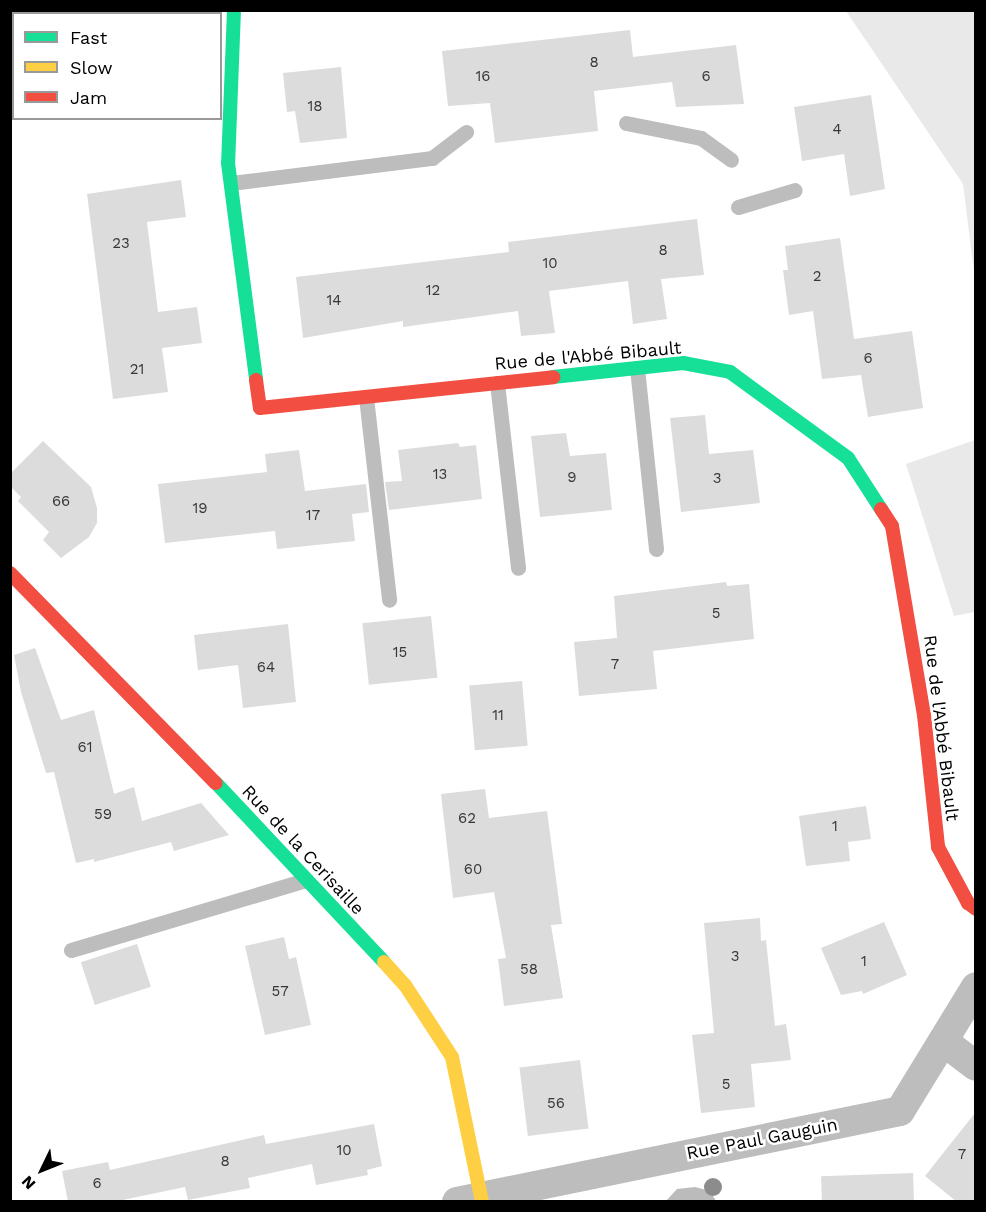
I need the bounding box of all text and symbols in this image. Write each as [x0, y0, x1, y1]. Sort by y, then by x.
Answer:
legend [12, 12, 222, 120]
text: Fast [70, 27, 107, 48]
house number: 8 [589, 54, 599, 72]
text: Slow [70, 57, 113, 78]
house number: 16 [476, 68, 490, 86]
house number: 6 [701, 68, 711, 86]
text: Jam [70, 87, 107, 108]
house number: 18 [307, 98, 323, 116]
house number: 4 [832, 121, 842, 139]
house number: 23 [112, 235, 130, 253]
house number: 8 [658, 242, 668, 260]
house number: 10 [542, 255, 558, 273]
house number: 2 [813, 268, 821, 286]
house number: 12 [426, 282, 440, 300]
house number: 14 [326, 292, 342, 310]
street label: Rue de l'Abbé Bibault [494, 337, 682, 375]
house number: 6 [863, 350, 873, 368]
house number: 21 [130, 361, 144, 379]
house number: 13 [433, 466, 447, 484]
house number: 9 [567, 469, 577, 487]
house number: 3 [713, 470, 721, 488]
house number: 66 [52, 493, 70, 511]
house number: 19 [192, 500, 208, 518]
house number: 17 [306, 507, 320, 525]
house number: 5 [712, 605, 720, 623]
street label: Rue de l'Abbé Bibault [919, 634, 963, 822]
house number: 15 [393, 644, 407, 662]
house number: 7 [611, 656, 619, 674]
house number: 64 [257, 659, 275, 677]
house number: 11 [492, 707, 504, 725]
house number: 61 [78, 739, 92, 757]
street label: Rue de la Cerisaille [237, 781, 369, 919]
house number: 59 [94, 806, 112, 824]
house number: 62 [458, 810, 476, 828]
house number: 1 [832, 818, 838, 836]
house number: 60 [464, 861, 482, 879]
house number: 3 [731, 948, 739, 966]
house number: 1 [861, 953, 867, 971]
house number: 58 [520, 961, 538, 979]
house number: 57 [271, 983, 289, 1001]
house number: 5 [722, 1076, 730, 1094]
house number: 56 [547, 1095, 565, 1113]
street label: Rue Paul Gauguin [684, 1114, 840, 1164]
north arrow [12, 1140, 72, 1200]
house number: 10 [336, 1142, 352, 1160]
house number: 7 [958, 1146, 966, 1164]
house number: 8 [220, 1153, 230, 1171]
text: N [17, 1172, 39, 1193]
house number: 6 [92, 1175, 102, 1193]

